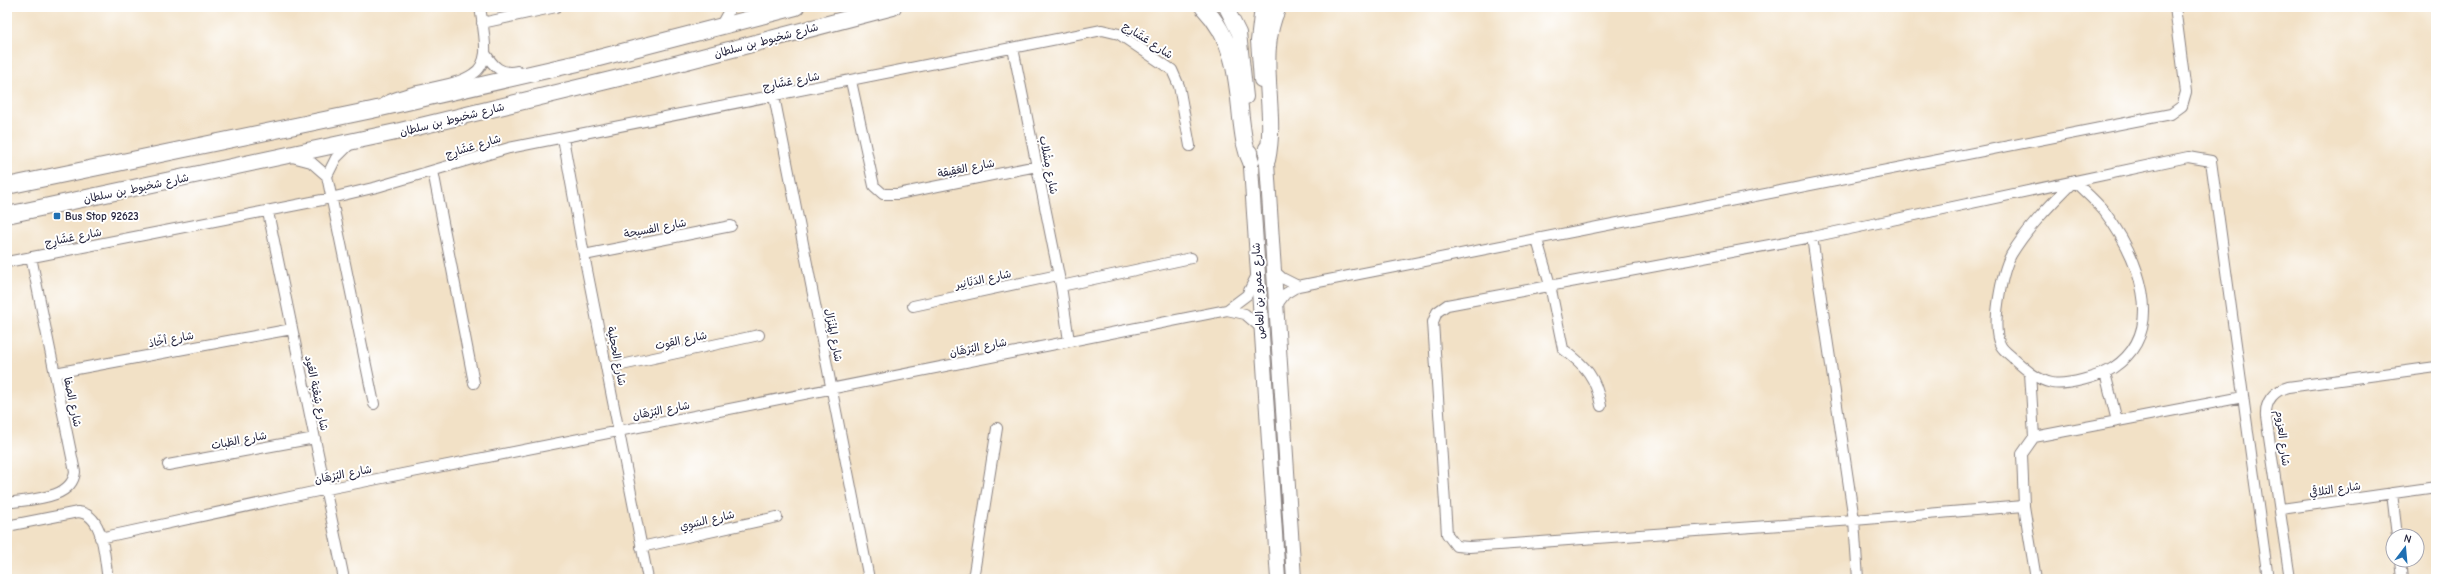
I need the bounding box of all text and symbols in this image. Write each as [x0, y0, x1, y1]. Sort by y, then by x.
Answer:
street label: شارع عَشَارِج [1119, 19, 1175, 63]
street label: شارع شخبوط بن سلطان [713, 20, 820, 63]
street label: شارع عَشَارِج [762, 70, 821, 95]
street label: شارع شخبوط بن سلطان [398, 100, 506, 141]
street label: شارع عَشَارِج [444, 132, 503, 163]
street label: شارع مِشْلاب [1034, 135, 1061, 196]
street label: شارع العَقِيقة [936, 157, 996, 182]
street label: شارع شخبوط بن سلطان [82, 171, 190, 208]
place label: Bus Stop 92623 [65, 210, 139, 223]
marker: Bus Stop 92623 [52, 211, 62, 221]
street label: شارع الفسيحة [623, 216, 688, 243]
street label: شارع عَشَارِج [44, 226, 103, 251]
street label: شارع عمرو بن العاص [1249, 242, 1270, 340]
street label: شارع الدَنَانِير [953, 267, 1013, 294]
street label: شارع المِنْزَال [820, 307, 845, 363]
street label: شارع الحجلية [602, 325, 629, 387]
street label: شارع أخّاذ [147, 327, 195, 352]
street label: شارع القوت [654, 329, 709, 354]
street label: شارع البُرْهَان [948, 336, 1008, 361]
street label: شارع شِعْبَة العُود [300, 354, 331, 432]
street label: شارع الصفا [59, 376, 84, 429]
street label: شارع البُرْهَان [631, 399, 691, 424]
street label: شارع العزوم [2271, 409, 2292, 467]
street label: شارع الظبات [210, 429, 268, 454]
street label: شارع البُرْهَان [313, 463, 373, 488]
street label: شارع التلاقي [2308, 478, 2362, 502]
street label: شارع السَوِي [678, 508, 736, 535]
north arrow [2385, 528, 2425, 568]
text: N [2402, 532, 2413, 546]

